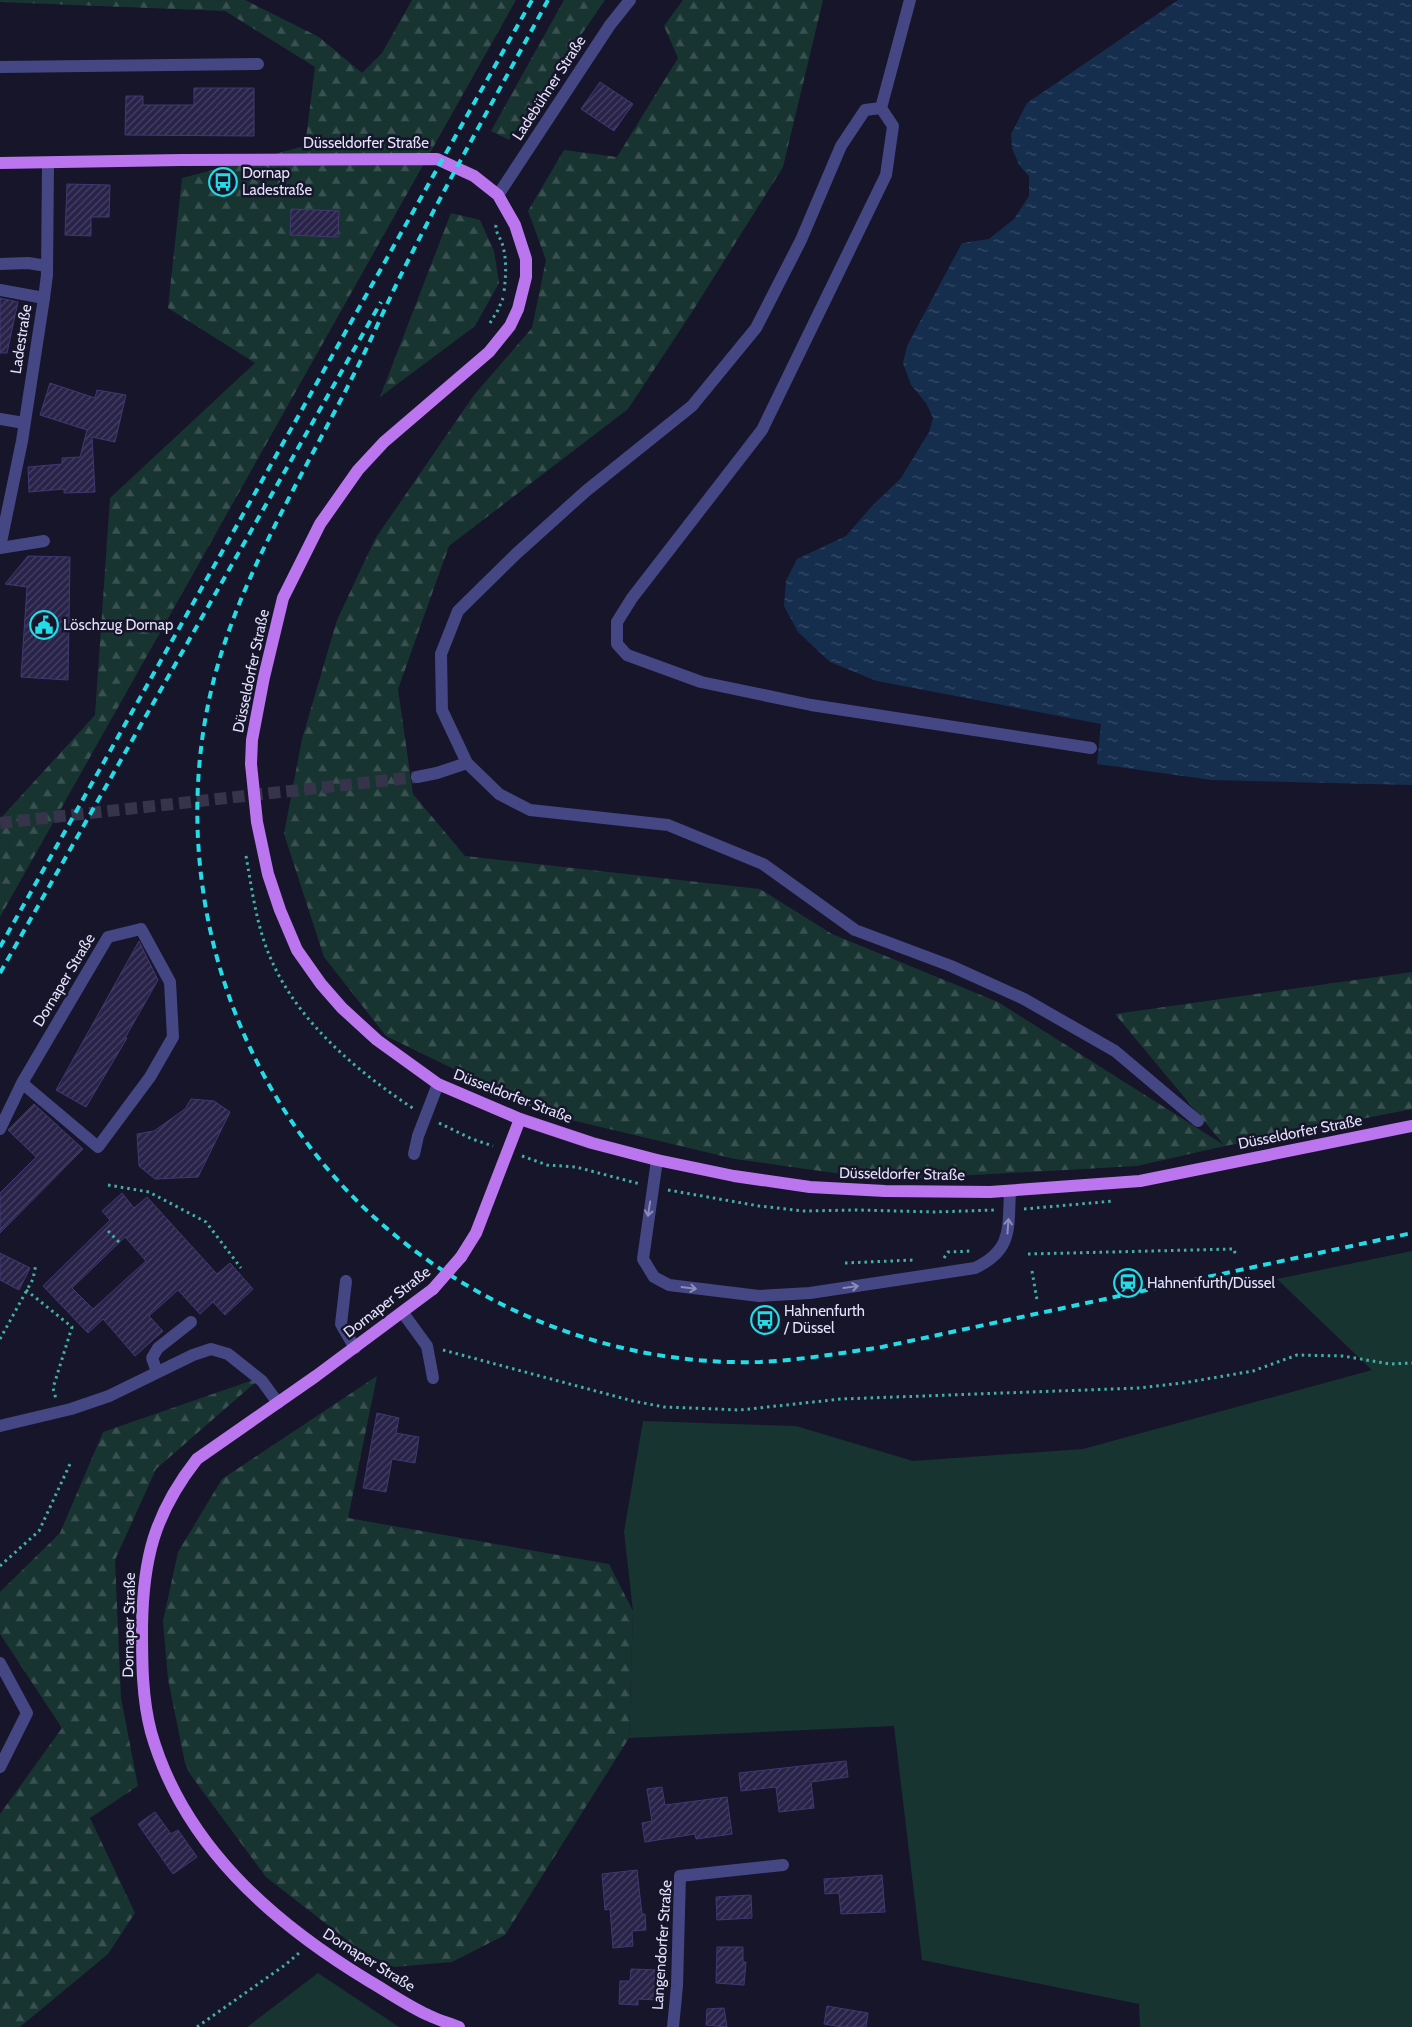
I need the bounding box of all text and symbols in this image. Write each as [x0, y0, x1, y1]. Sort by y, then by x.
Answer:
street label: Ladebühner Straße [509, 32, 590, 144]
street label: Düsseldorfer Straße [303, 134, 429, 152]
place label: Dornap Ladestraße [242, 164, 312, 199]
bus stop icon: Dornap Ladestraße [208, 167, 238, 197]
street label: Ladestraße [7, 303, 35, 375]
street label: Düsseldorfer Straße [229, 607, 273, 734]
public building icon: Löschzug Dornap [29, 610, 59, 640]
place label: Löschzug Dornap [63, 616, 173, 634]
street label: Dornaper Straße [29, 930, 99, 1030]
street label: Düsseldorfer Straße [451, 1065, 575, 1127]
street label: Düsseldorfer Straße [1237, 1111, 1364, 1153]
street label: Düsseldorfer Straße [839, 1164, 965, 1184]
one-way arrow [644, 1200, 654, 1216]
one-way arrow [1003, 1218, 1012, 1234]
street label: Dornaper Straße [340, 1262, 434, 1341]
station icon: Hahnenfurth/Düssel [1113, 1268, 1143, 1298]
place label: Hahnenfurth/Düssel [1147, 1274, 1276, 1292]
one-way arrow [842, 1282, 858, 1292]
one-way arrow [681, 1283, 697, 1293]
place label: Hahnenfurth / Düssel [783, 1302, 865, 1337]
bus stop icon: Hahnenfurth / Düssel [750, 1305, 780, 1335]
street label: Dornaper Straße [119, 1572, 139, 1678]
street label: Langendorfer Straße [648, 1879, 676, 2011]
street label: Dornaper Straße [320, 1924, 419, 1996]

